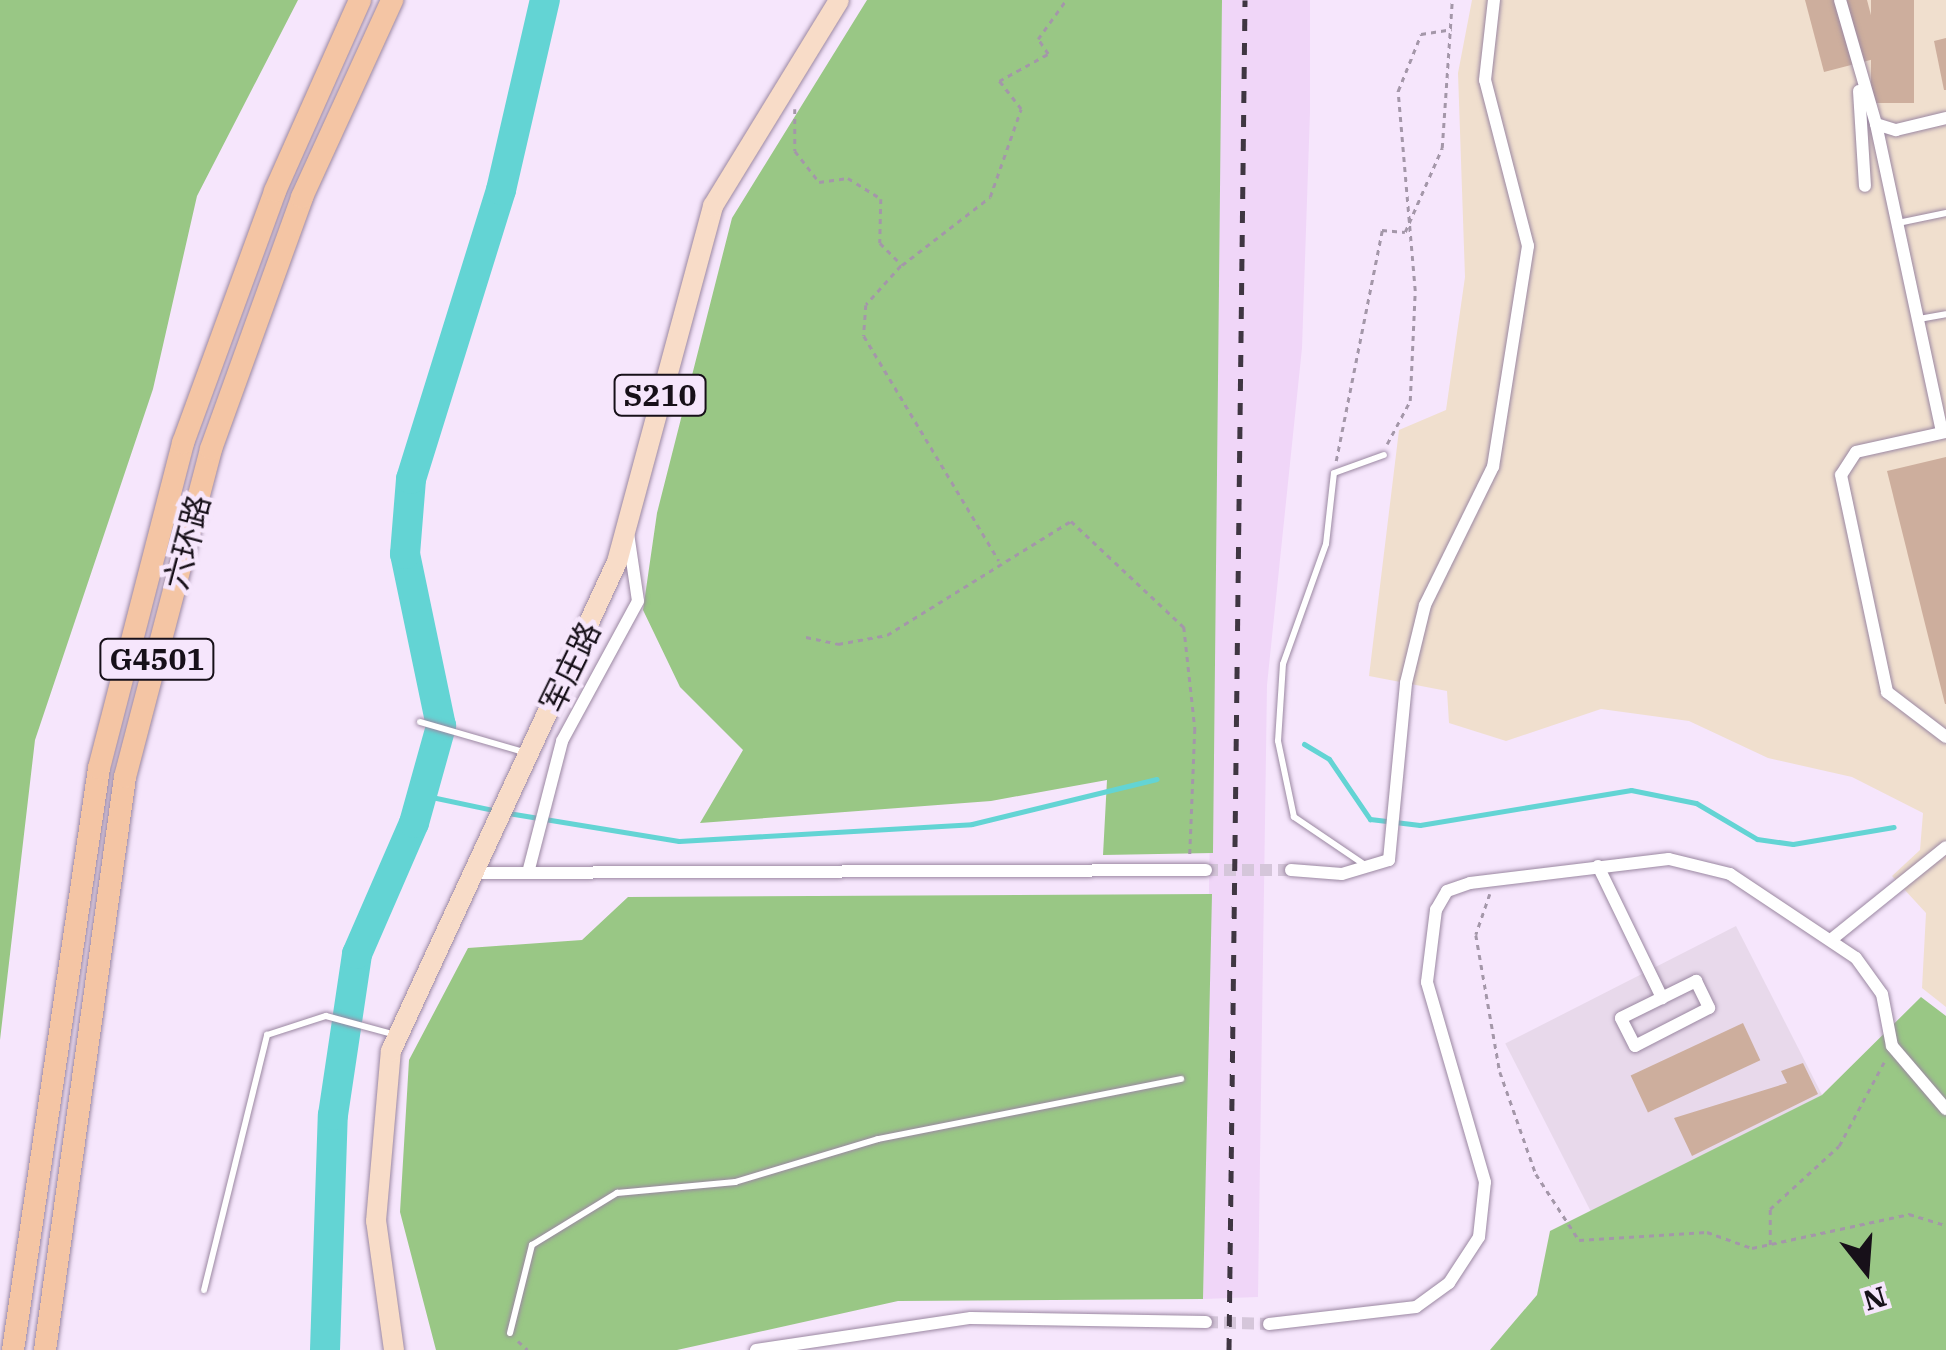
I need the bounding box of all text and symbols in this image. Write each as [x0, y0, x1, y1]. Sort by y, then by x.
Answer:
road number: S210 [612, 370, 708, 420]
street label: 六环路 [156, 491, 218, 593]
street label: 军庄路 [532, 615, 608, 719]
road number: G4501 [97, 634, 217, 684]
north arrow [1816, 1220, 1916, 1320]
text: N [1859, 1278, 1891, 1320]

